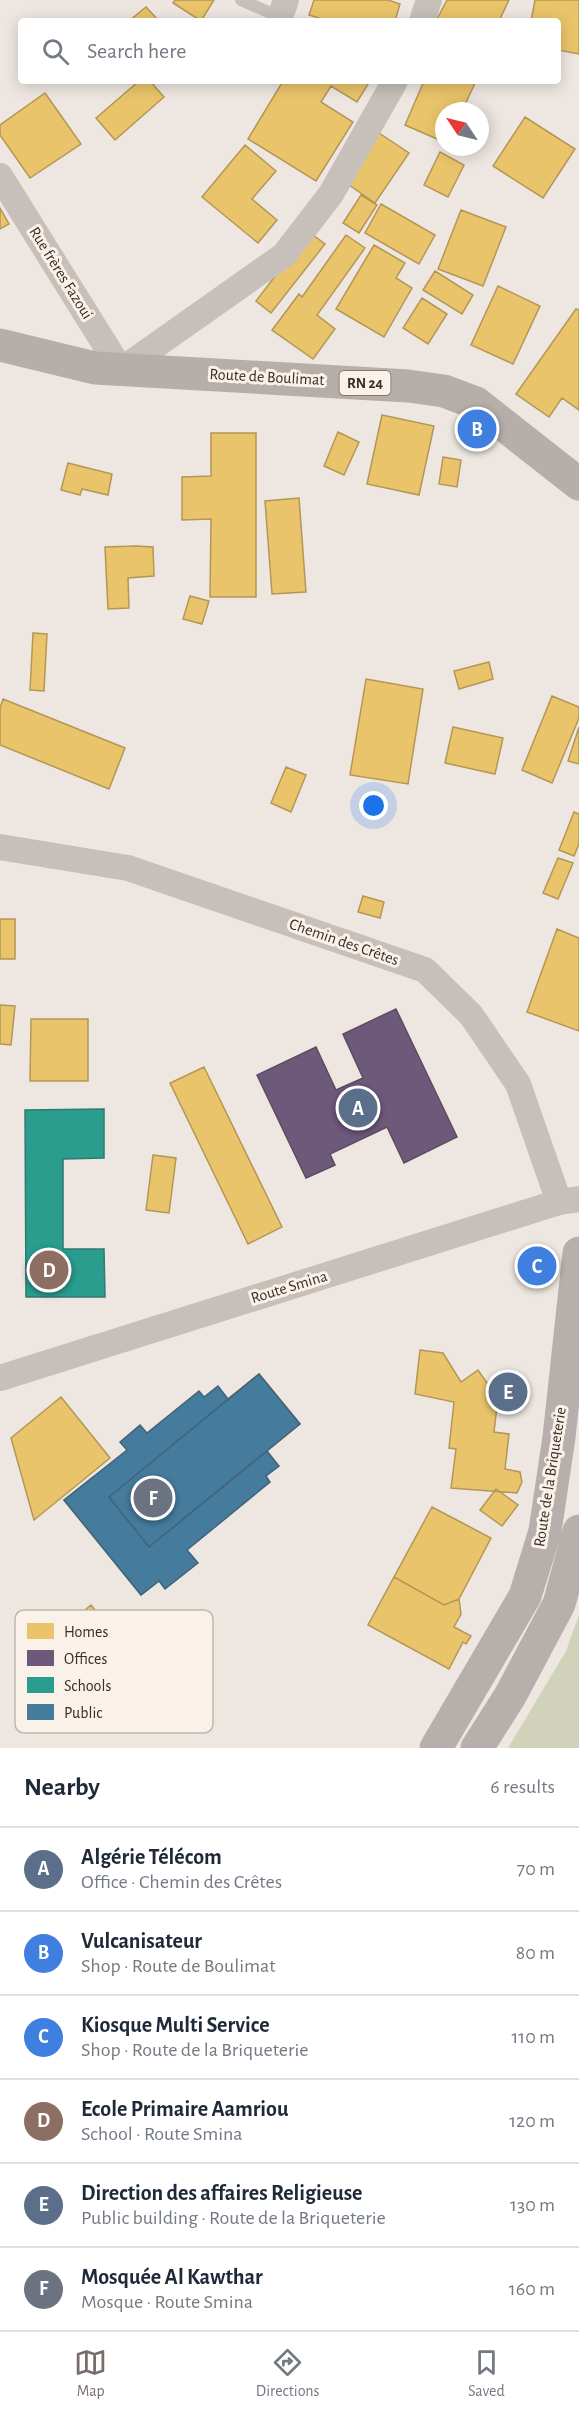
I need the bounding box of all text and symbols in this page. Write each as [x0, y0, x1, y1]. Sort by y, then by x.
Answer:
search box [18, 18, 561, 84]
icon: search [39, 35, 72, 68]
text: Search here [87, 40, 186, 62]
north arrow [435, 102, 489, 156]
street label: Rue frères Fazoui [26, 224, 96, 322]
street label: Route de Boulimat [209, 366, 325, 388]
road number: RN 24 [340, 371, 391, 395]
pin: B [458, 406, 496, 452]
your location [359, 791, 388, 820]
street label: Chemin des Crêtes [287, 916, 401, 968]
pin: A [338, 1086, 378, 1130]
pin: C [518, 1244, 556, 1288]
pin: D [29, 1248, 68, 1292]
street label: Route Smina [249, 1268, 329, 1306]
pin: E [488, 1370, 528, 1414]
street label: Route de la Briqueterie [531, 1406, 569, 1548]
pin: F [134, 1476, 172, 1520]
legend [15, 1610, 213, 1733]
text: Homes [64, 1624, 108, 1640]
text: Offices [64, 1651, 107, 1667]
text: Schools [64, 1678, 111, 1694]
text: Public [64, 1705, 102, 1721]
text: Nearby [24, 1774, 100, 1800]
text: 6 results [490, 1777, 555, 1797]
text: Algérie Télécom [81, 1846, 222, 1868]
text: A [38, 1859, 50, 1879]
text: 70 m [517, 1859, 555, 1879]
text: Office · Chemin des Crêtes [81, 1872, 282, 1892]
text: Vulcanisateur [81, 1930, 202, 1952]
text: B [38, 1943, 49, 1963]
text: 80 m [516, 1943, 555, 1963]
text: Shop · Route de Boulimat [81, 1956, 276, 1976]
text: Kiosque Multi Service [81, 2014, 270, 2036]
text: C [38, 2027, 49, 2047]
text: 110 m [511, 2027, 555, 2047]
text: Shop · Route de la Briqueterie [81, 2040, 308, 2060]
text: Ecole Primaire Aamriou [81, 2098, 288, 2120]
text: D [37, 2111, 50, 2131]
text: 120 m [509, 2111, 555, 2131]
text: School · Route Smina [81, 2124, 243, 2144]
text: Direction des affaires Religieuse [81, 2182, 363, 2204]
text: E [38, 2195, 49, 2215]
text: 130 m [510, 2195, 555, 2215]
text: Public building · Route de la Briqueterie [81, 2208, 386, 2228]
text: Mosquée Al Kawthar [81, 2266, 263, 2288]
text: F [39, 2279, 48, 2299]
text: 160 m [509, 2279, 555, 2299]
text: Mosque · Route Smina [81, 2292, 253, 2312]
tab: Map [74, 2346, 107, 2401]
tab: Directions [256, 2346, 320, 2401]
tab: Saved [468, 2346, 505, 2401]

